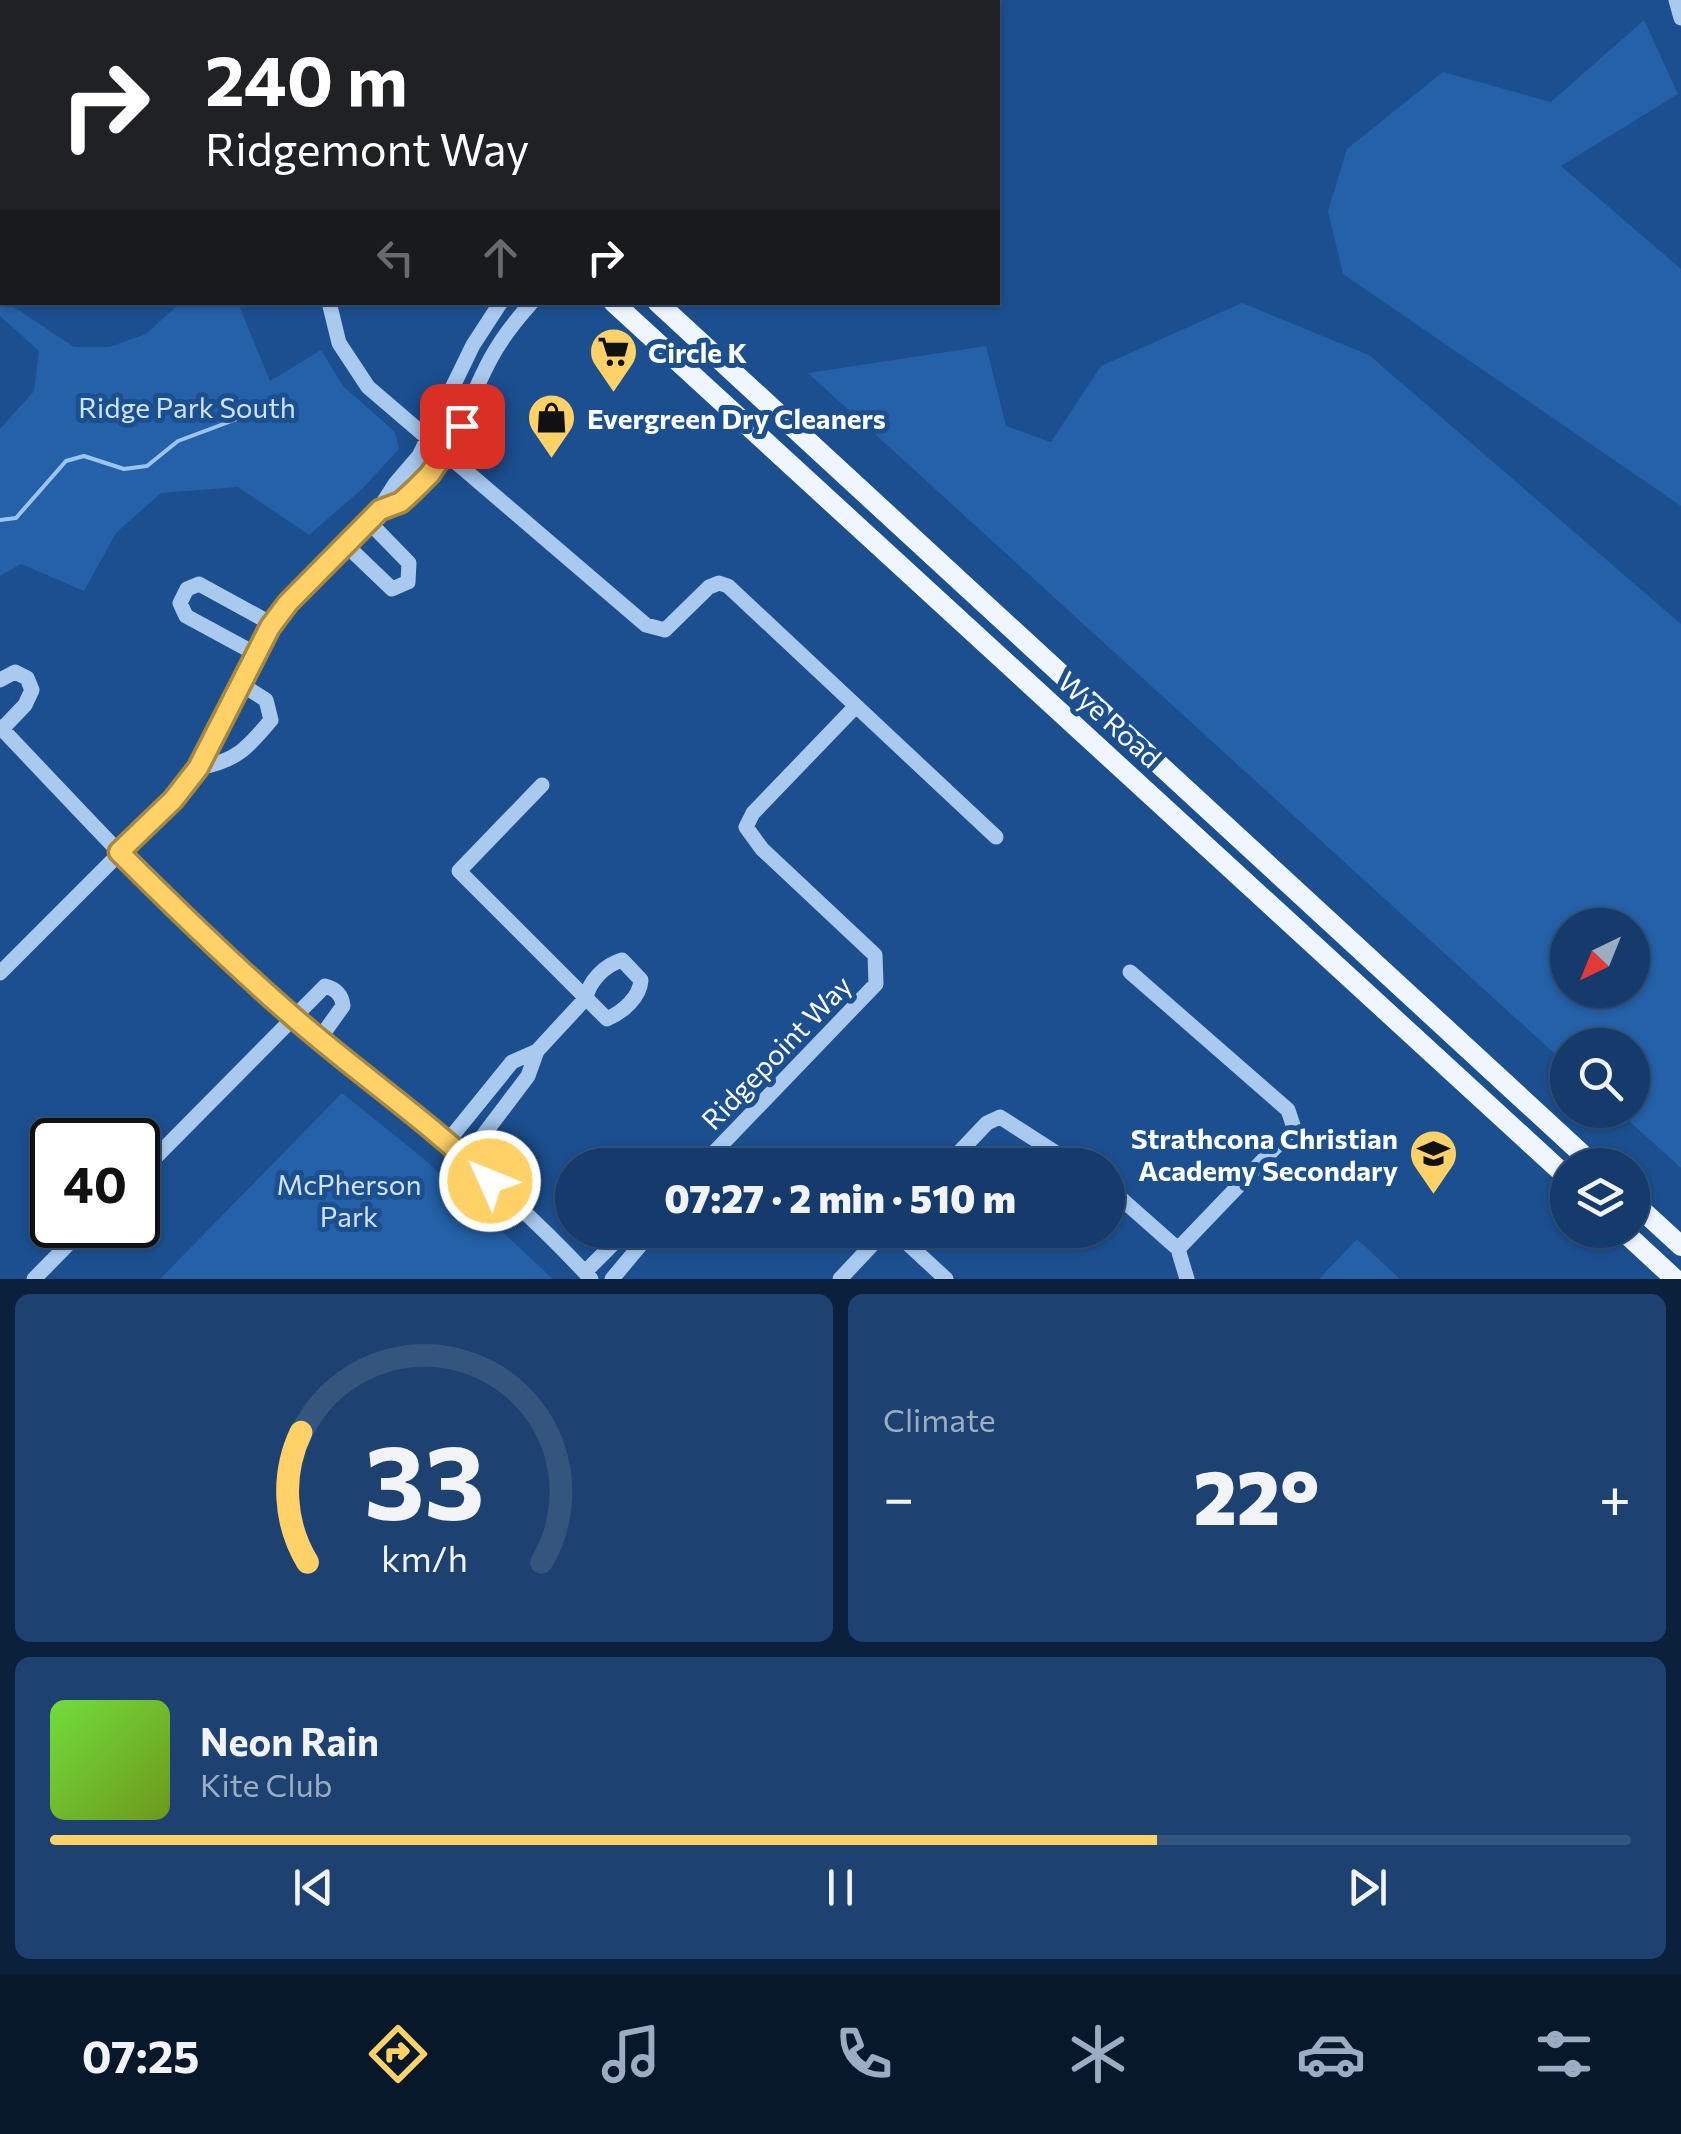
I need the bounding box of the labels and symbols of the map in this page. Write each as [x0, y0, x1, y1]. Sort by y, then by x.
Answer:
supermarket icon: Circle K [587, 326, 639, 394]
place label: Circle K [648, 335, 747, 369]
pin [420, 384, 505, 469]
park label: Ridge Park South [78, 390, 296, 424]
shop icon: Evergreen Dry Cleaners [526, 392, 578, 460]
place label: Evergreen Dry Cleaners [587, 401, 886, 435]
street label: Wye Road [1051, 664, 1169, 774]
north arrow [1550, 908, 1650, 1008]
street label: Ridgepoint Way [694, 968, 858, 1136]
speed limit sign: 40 [30, 1118, 160, 1248]
place label: Strathcona Christian Academy Secondary [1131, 1121, 1398, 1187]
school or university icon: Strathcona Christian Academy Secondary [1407, 1128, 1459, 1196]
position arrow [438, 1129, 542, 1233]
park label: McPherson Park [276, 1167, 422, 1233]

